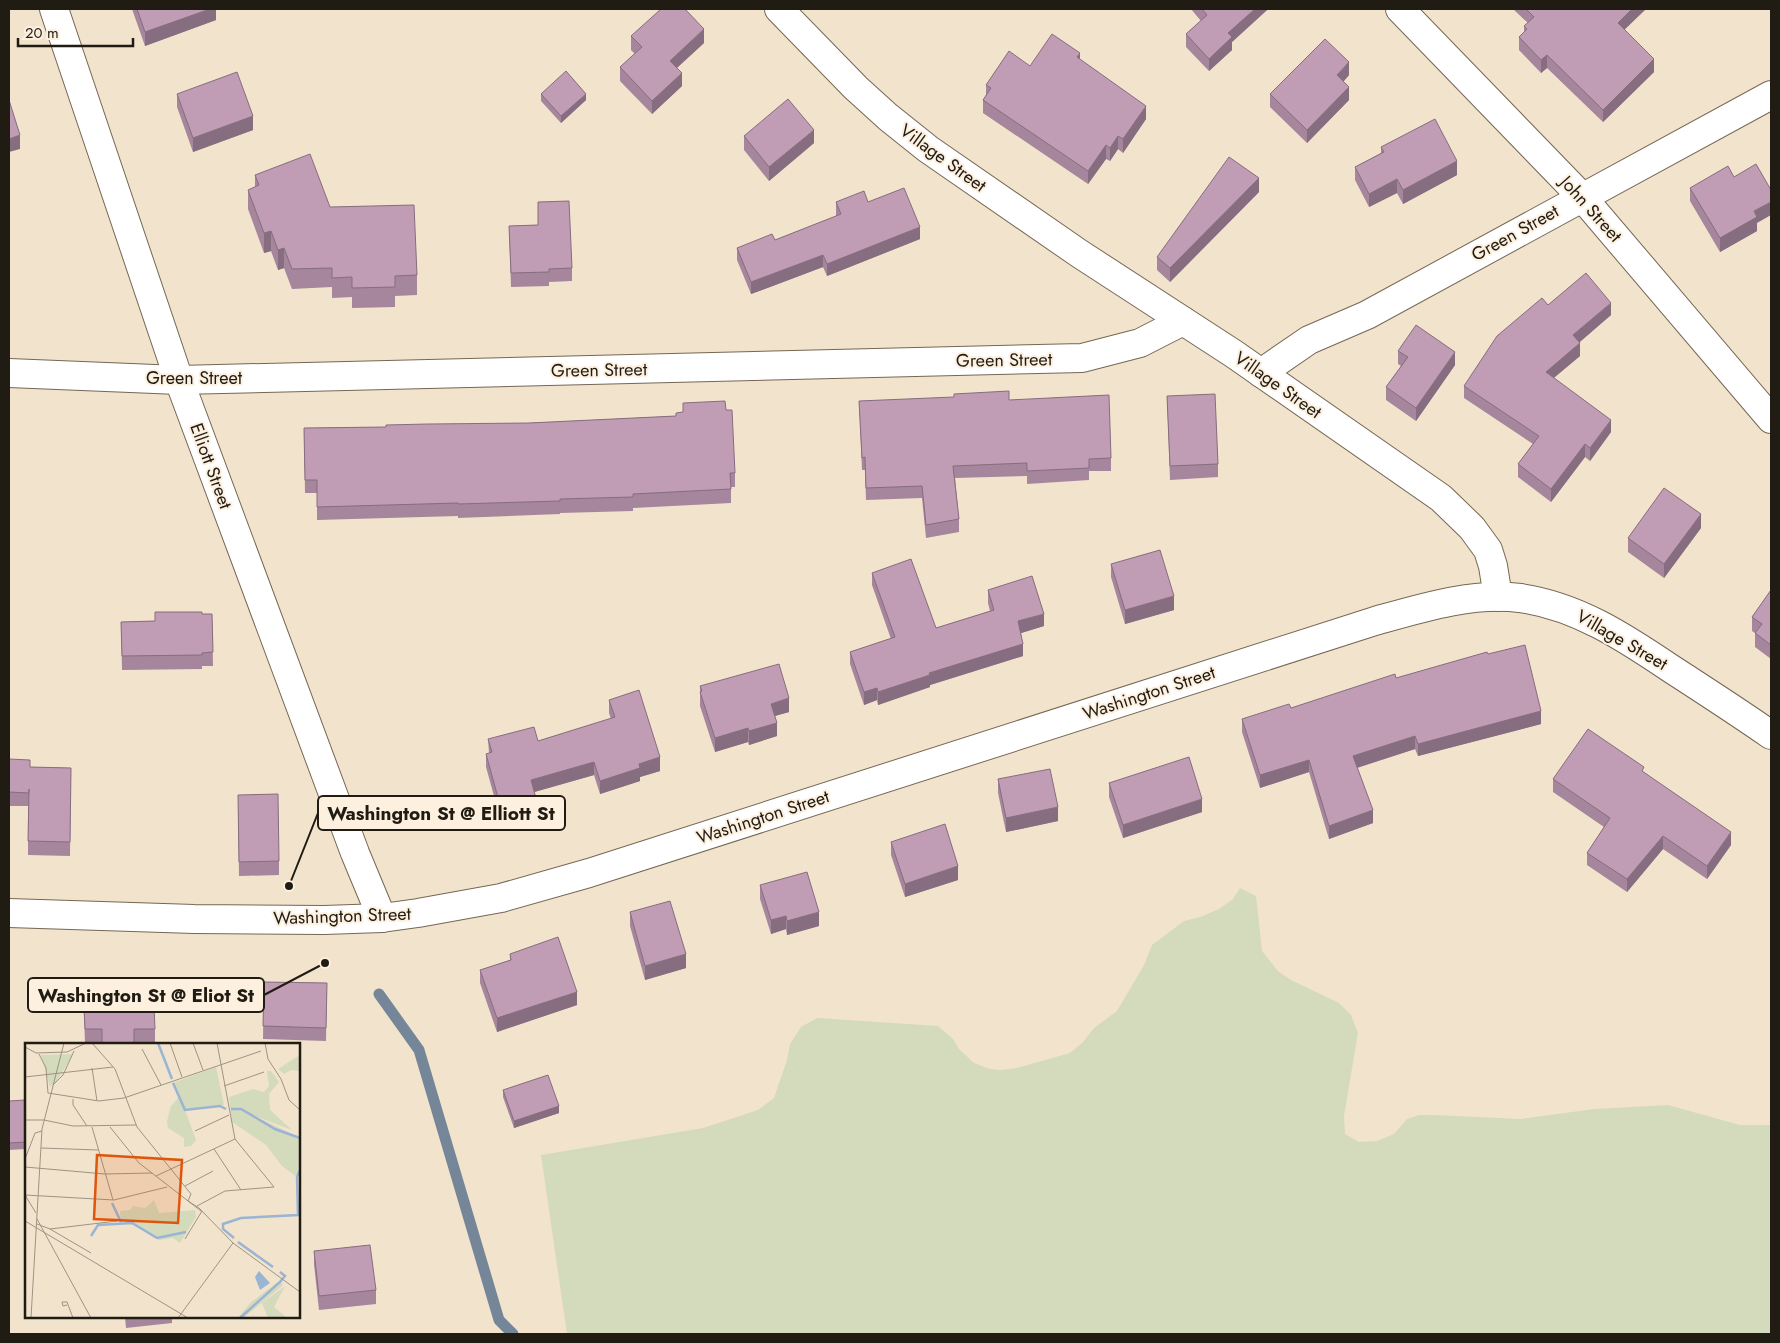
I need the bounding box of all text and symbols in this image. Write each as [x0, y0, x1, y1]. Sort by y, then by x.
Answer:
scale bar [18, 15, 132, 47]
text: 20 m [25, 22, 59, 44]
street label: Village Street [894, 118, 992, 199]
street label: John Street [1553, 169, 1628, 248]
street label: Green Street [1467, 198, 1564, 268]
street label: Village Street [1229, 345, 1328, 425]
street label: Green Street [956, 346, 1053, 374]
street label: Green Street [551, 356, 648, 384]
street label: Green Street [146, 365, 243, 391]
street label: Elliott Street [183, 419, 239, 513]
street label: Village Street [1572, 603, 1673, 677]
street label: Washington Street [1079, 659, 1219, 727]
street label: Washington Street [693, 783, 833, 851]
callout: Washington St @ Elliott St [318, 796, 565, 830]
text: Washington St @ Elliott St [327, 800, 555, 827]
street label: Washington Street [273, 901, 412, 931]
callout: Washington St @ Eliot St [28, 978, 264, 1012]
text: Washington St @ Eliot St [38, 982, 254, 1009]
inset map [25, 1043, 300, 1318]

